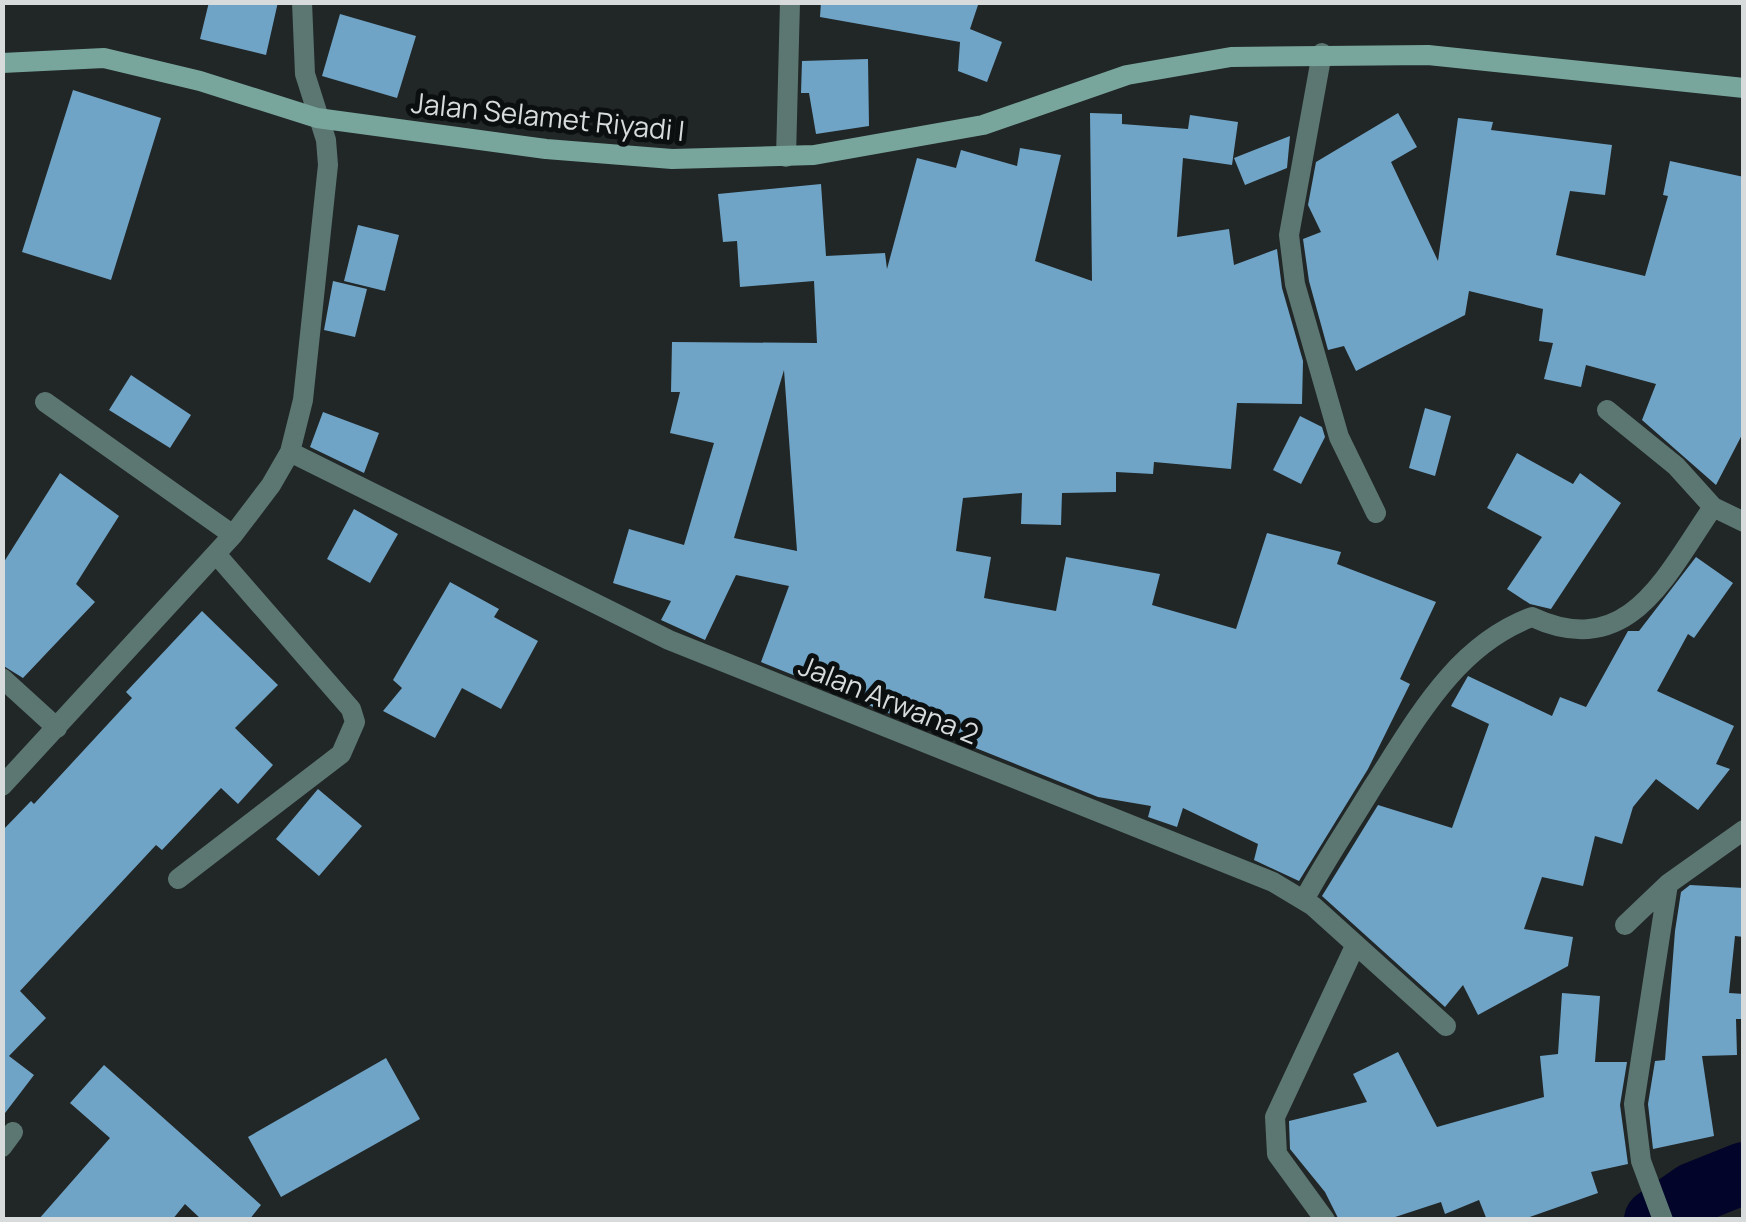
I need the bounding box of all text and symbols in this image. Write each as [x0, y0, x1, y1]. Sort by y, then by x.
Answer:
street label: Jalan Selamet Riyadi I [409, 83, 687, 149]
street label: Jalan Arwana 2 [794, 646, 984, 752]

